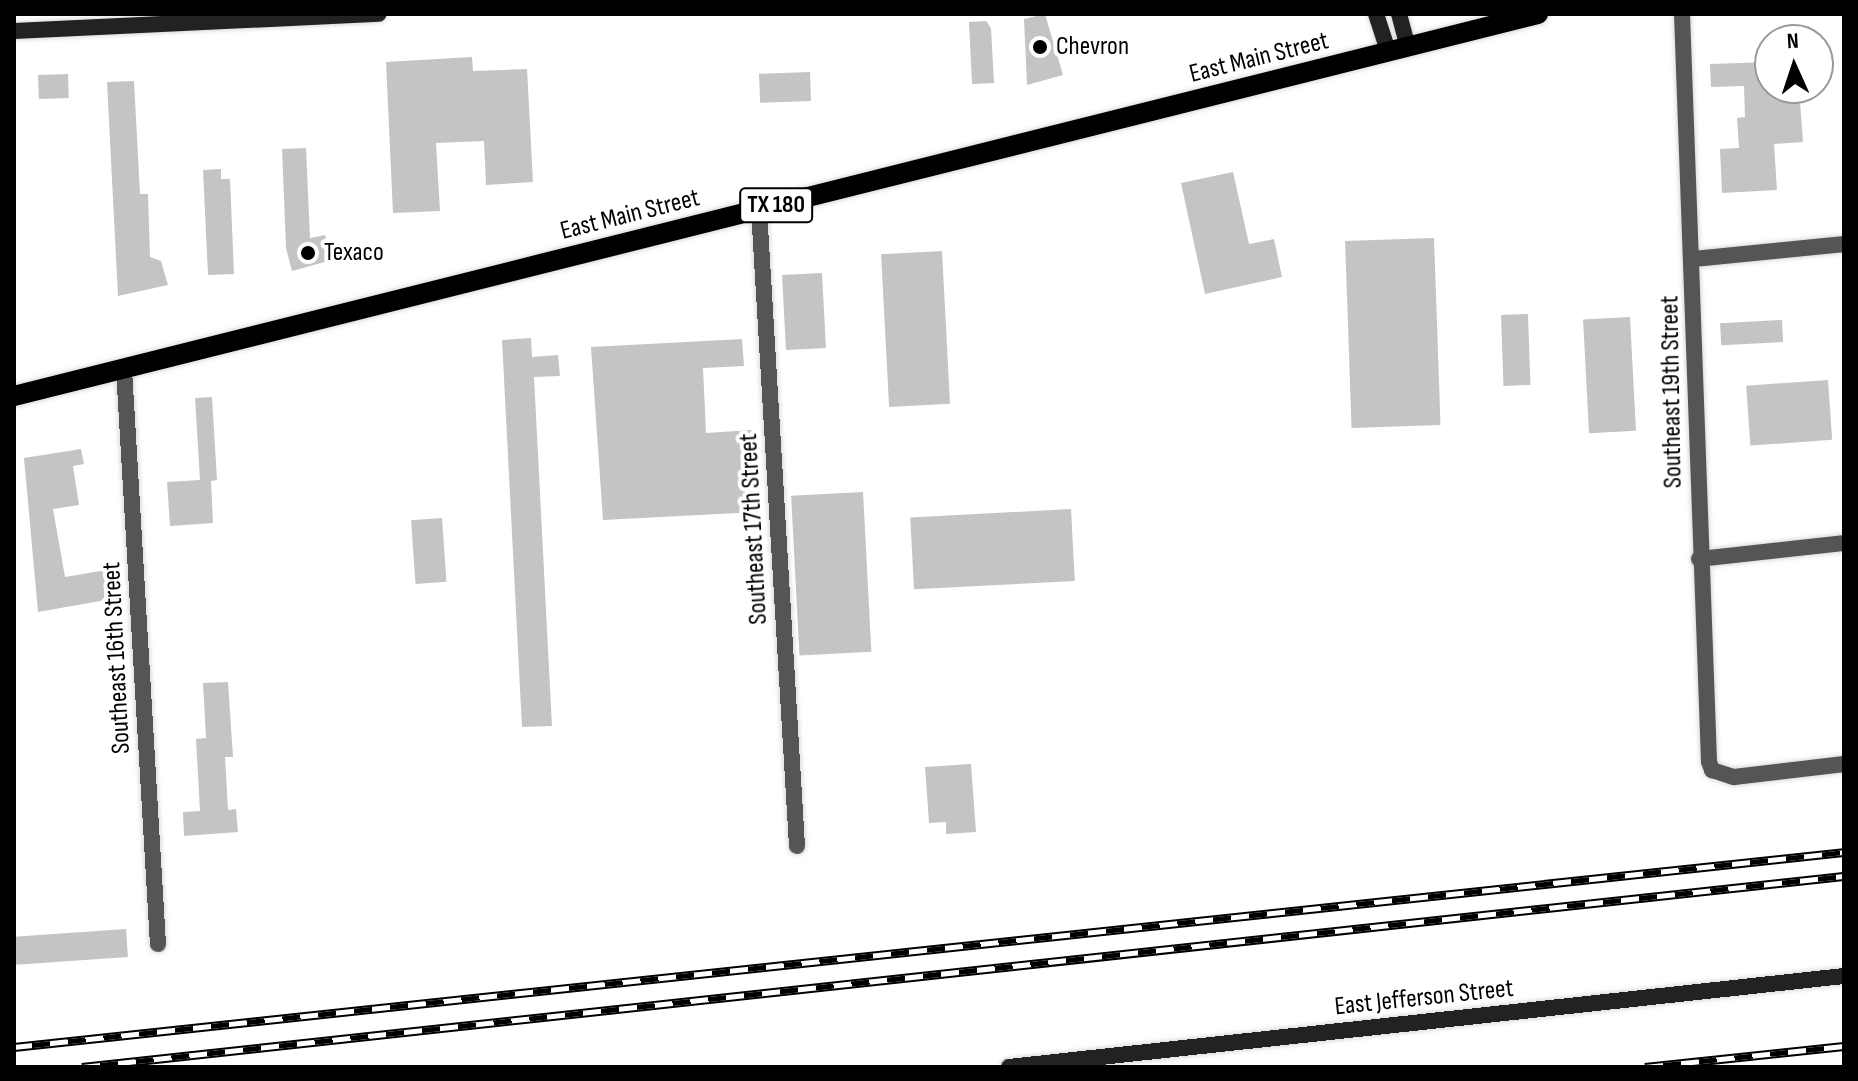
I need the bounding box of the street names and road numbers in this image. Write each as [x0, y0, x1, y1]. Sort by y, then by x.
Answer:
street label: East Main Street [1186, 26, 1332, 90]
street label: East Main Street [557, 183, 703, 247]
road number: TX 180 [738, 185, 814, 225]
street label: Southeast 19th Street [1655, 295, 1689, 489]
street label: Southeast 17th Street [733, 433, 775, 625]
street label: Southeast 16th Street [96, 561, 138, 755]
street label: East Jefferson Street [1333, 973, 1515, 1023]

